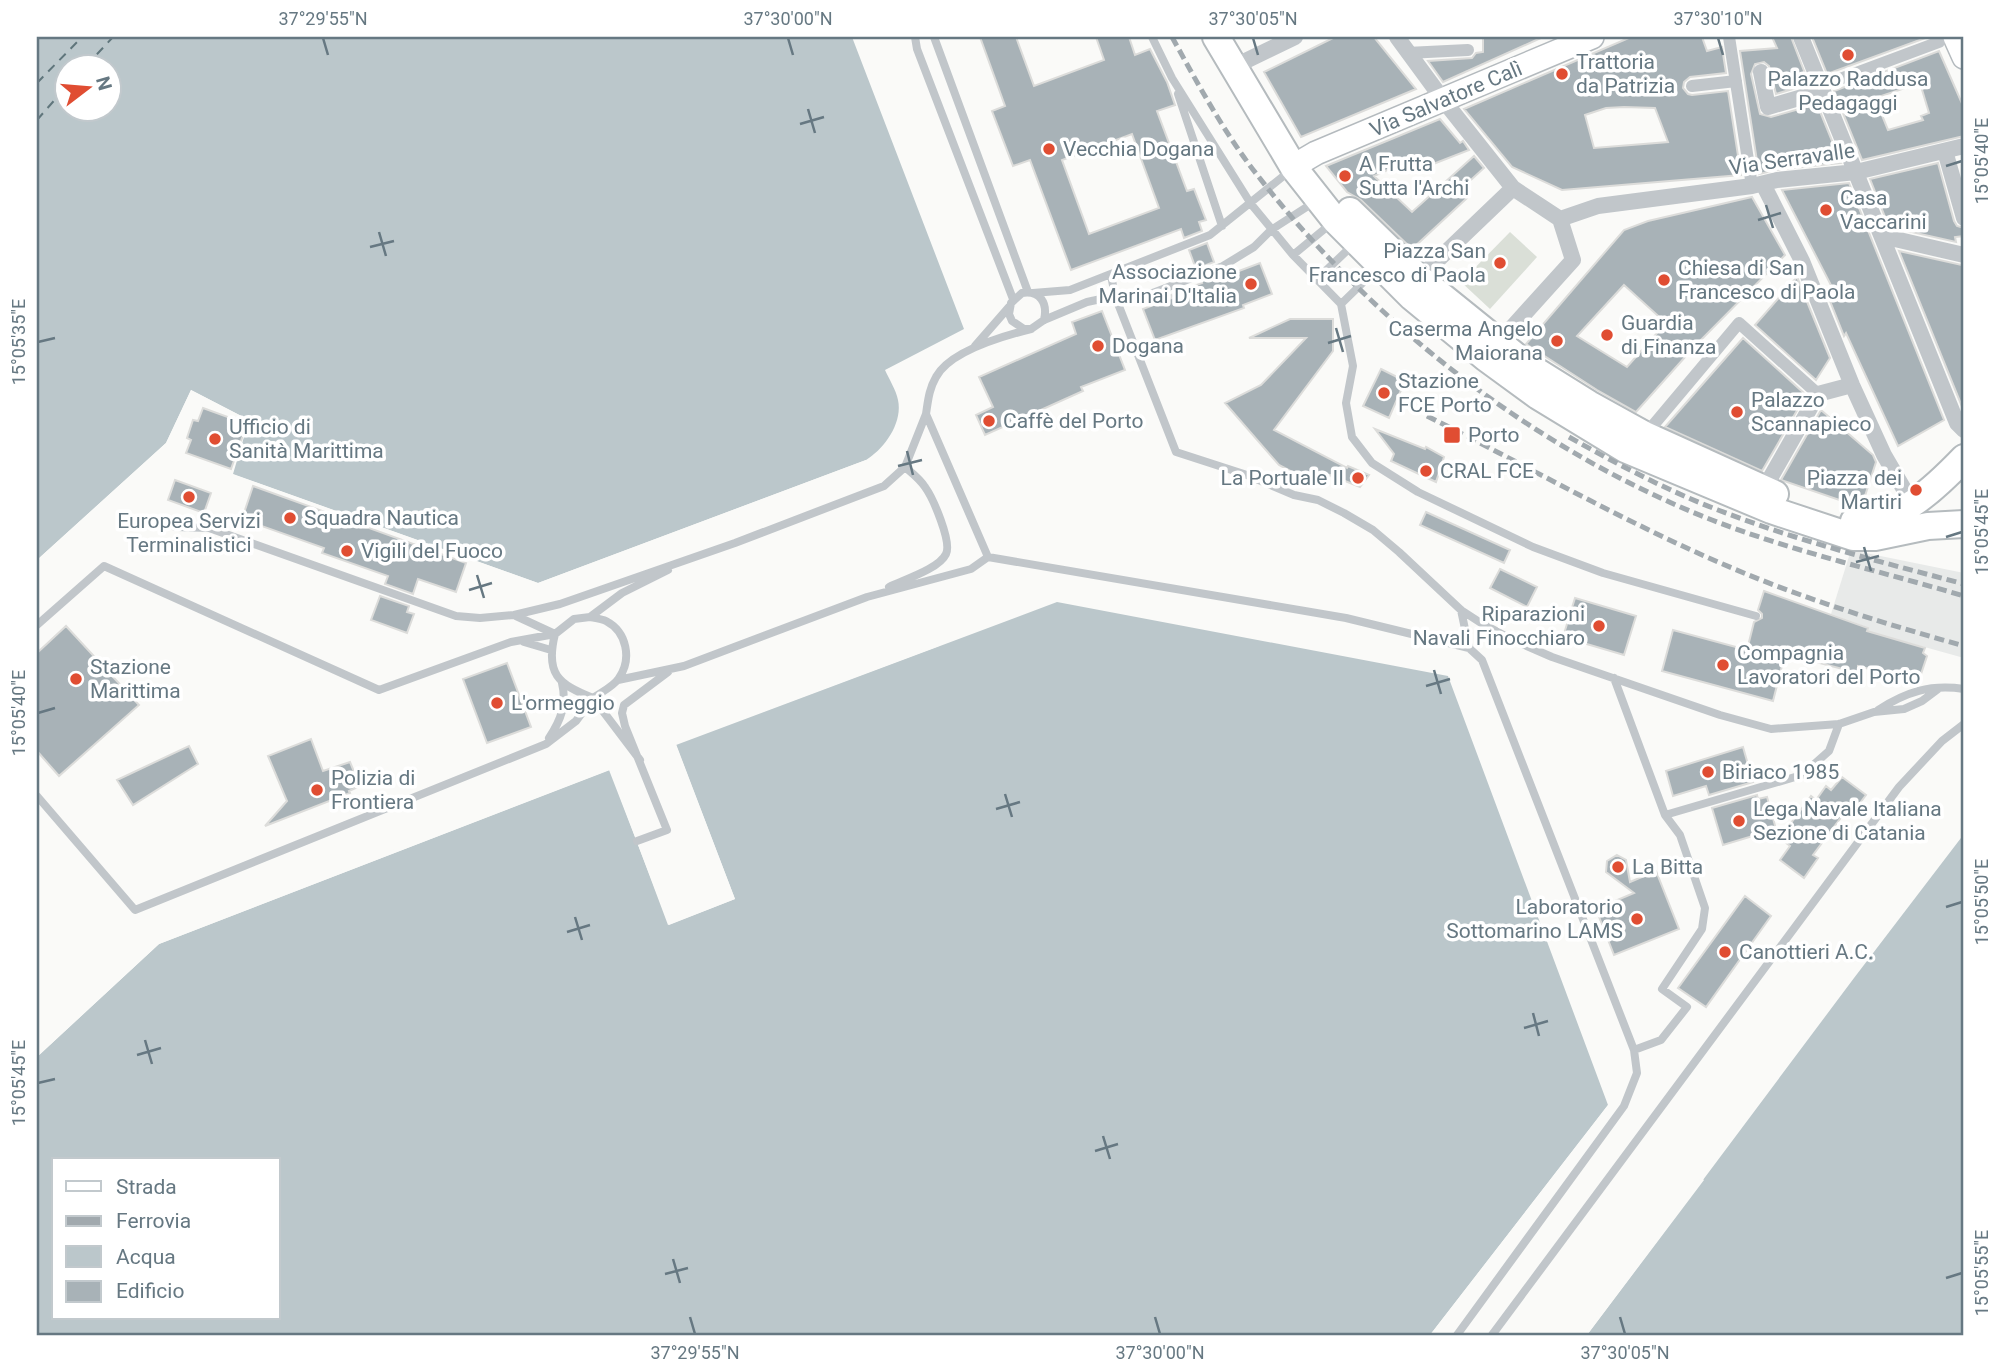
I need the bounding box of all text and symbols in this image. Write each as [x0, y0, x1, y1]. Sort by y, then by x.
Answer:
text: 37°29'55"N [278, 8, 368, 29]
text: 37°30'00"N [743, 8, 833, 29]
text: 37°30'05"N [1208, 8, 1298, 29]
text: 37°30'10"N [1673, 8, 1763, 29]
marker: Palazzo Raddusa Pedagaggi [1840, 47, 1856, 63]
place label: Trattoria da Patrizia [1576, 50, 1675, 98]
north arrow [52, 52, 122, 122]
street label: Via Salvatore Calì [1366, 56, 1526, 142]
marker: Trattoria da Patrizia [1554, 66, 1570, 82]
place label: Palazzo Raddusa Pedagaggi [1768, 67, 1928, 115]
text: N [91, 74, 117, 93]
text: 15°05'40"E [1971, 118, 1992, 204]
place label: Vecchia Dogana [1063, 137, 1214, 161]
street label: Via Serravalle [1728, 138, 1856, 180]
marker: Vecchia Dogana [1041, 141, 1057, 157]
place label: A Frutta Sutta l'Archi [1359, 152, 1469, 200]
marker: A Frutta Sutta l'Archi [1337, 168, 1353, 184]
place label: Casa Vaccarini [1840, 186, 1927, 234]
marker: Casa Vaccarini [1818, 202, 1834, 218]
place label: Piazza San Francesco di Paola [1309, 239, 1486, 287]
marker: Piazza San Francesco di Paola [1492, 255, 1508, 271]
place label: Chiesa di San Francesco di Paola [1678, 256, 1855, 304]
place label: Associazione Marinai D'Italia [1099, 260, 1237, 308]
marker: Chiesa di San Francesco di Paola [1656, 272, 1672, 288]
marker: Associazione Marinai D'Italia [1243, 276, 1259, 292]
text: 15°05'35"E [8, 299, 29, 385]
place label: Guardia di Finanza [1621, 311, 1716, 359]
place label: Caserma Angelo Maiorana [1388, 317, 1543, 365]
marker: Guardia di Finanza [1599, 327, 1615, 343]
marker: Caserma Angelo Maiorana [1549, 333, 1565, 349]
place label: Dogana [1112, 334, 1184, 358]
marker: Dogana [1090, 338, 1106, 354]
place label: Stazione FCE Porto [1398, 369, 1492, 417]
marker: Stazione FCE Porto [1376, 385, 1392, 401]
place label: Palazzo Scannapieco [1751, 388, 1872, 436]
marker: Palazzo Scannapieco [1729, 404, 1745, 420]
place label: Caffè del Porto [1003, 409, 1143, 433]
marker: Caffè del Porto [981, 413, 997, 429]
place label: Ufficio di Sanità Marittima [229, 415, 384, 463]
place label: Porto [1468, 423, 1519, 447]
marker: Porto [1442, 425, 1462, 445]
marker: Ufficio di Sanità Marittima [207, 431, 223, 447]
place label: CRAL FCE [1440, 459, 1534, 483]
marker: CRAL FCE [1418, 463, 1434, 479]
place label: La Portuale II [1221, 466, 1344, 490]
place label: Piazza dei Martiri [1807, 466, 1902, 514]
marker: La Portuale II [1350, 470, 1366, 486]
marker: Piazza dei Martiri [1908, 482, 1924, 498]
marker: Europea Servizi Terminalistici [181, 489, 197, 505]
text: 15°05'45"E [1971, 489, 1992, 575]
place label: Squadra Nautica [304, 506, 459, 530]
place label: Europea Servizi Terminalistici [117, 509, 261, 557]
marker: Squadra Nautica [282, 510, 298, 526]
place label: Vigili del Fuoco [361, 539, 503, 563]
marker: Vigili del Fuoco [339, 543, 355, 559]
place label: Riparazioni Navali Finocchiaro [1413, 602, 1585, 650]
marker: Riparazioni Navali Finocchiaro [1591, 618, 1607, 634]
place label: Compagnia Lavoratori del Porto [1737, 641, 1920, 689]
place label: Stazione Marittima [90, 655, 181, 703]
marker: Compagnia Lavoratori del Porto [1715, 657, 1731, 673]
text: 15°05'40"E [8, 670, 29, 756]
marker: Stazione Marittima [68, 671, 84, 687]
place label: L'ormeggio [511, 691, 615, 715]
marker: L'ormeggio [489, 695, 505, 711]
place label: Biriaco 1985 [1722, 760, 1839, 784]
marker: Biriaco 1985 [1700, 764, 1716, 780]
place label: Polizia di Frontiera [331, 766, 415, 814]
marker: Polizia di Frontiera [309, 782, 325, 798]
place label: Lega Navale Italiana Sezione di Catania [1753, 797, 1942, 845]
marker: Lega Navale Italiana Sezione di Catania [1731, 813, 1747, 829]
place label: La Bitta [1632, 855, 1703, 879]
marker: La Bitta [1610, 859, 1626, 875]
text: 15°05'50"E [1971, 859, 1992, 945]
place label: Laboratorio Sottomarino LAMS [1446, 895, 1623, 943]
marker: Laboratorio Sottomarino LAMS [1629, 911, 1645, 927]
place label: Canottieri A.C. [1739, 940, 1874, 964]
marker: Canottieri A.C. [1717, 944, 1733, 960]
text: 15°05'45"E [8, 1040, 29, 1126]
legend [52, 1158, 280, 1320]
text: Strada [116, 1175, 177, 1199]
text: Ferrovia [116, 1209, 191, 1233]
text: 15°05'55"E [1971, 1230, 1992, 1316]
text: Acqua [116, 1245, 176, 1269]
text: Edificio [116, 1279, 184, 1303]
text: 37°29'55"N [650, 1342, 740, 1363]
text: 37°30'00"N [1115, 1342, 1205, 1363]
text: 37°30'05"N [1580, 1342, 1670, 1363]

